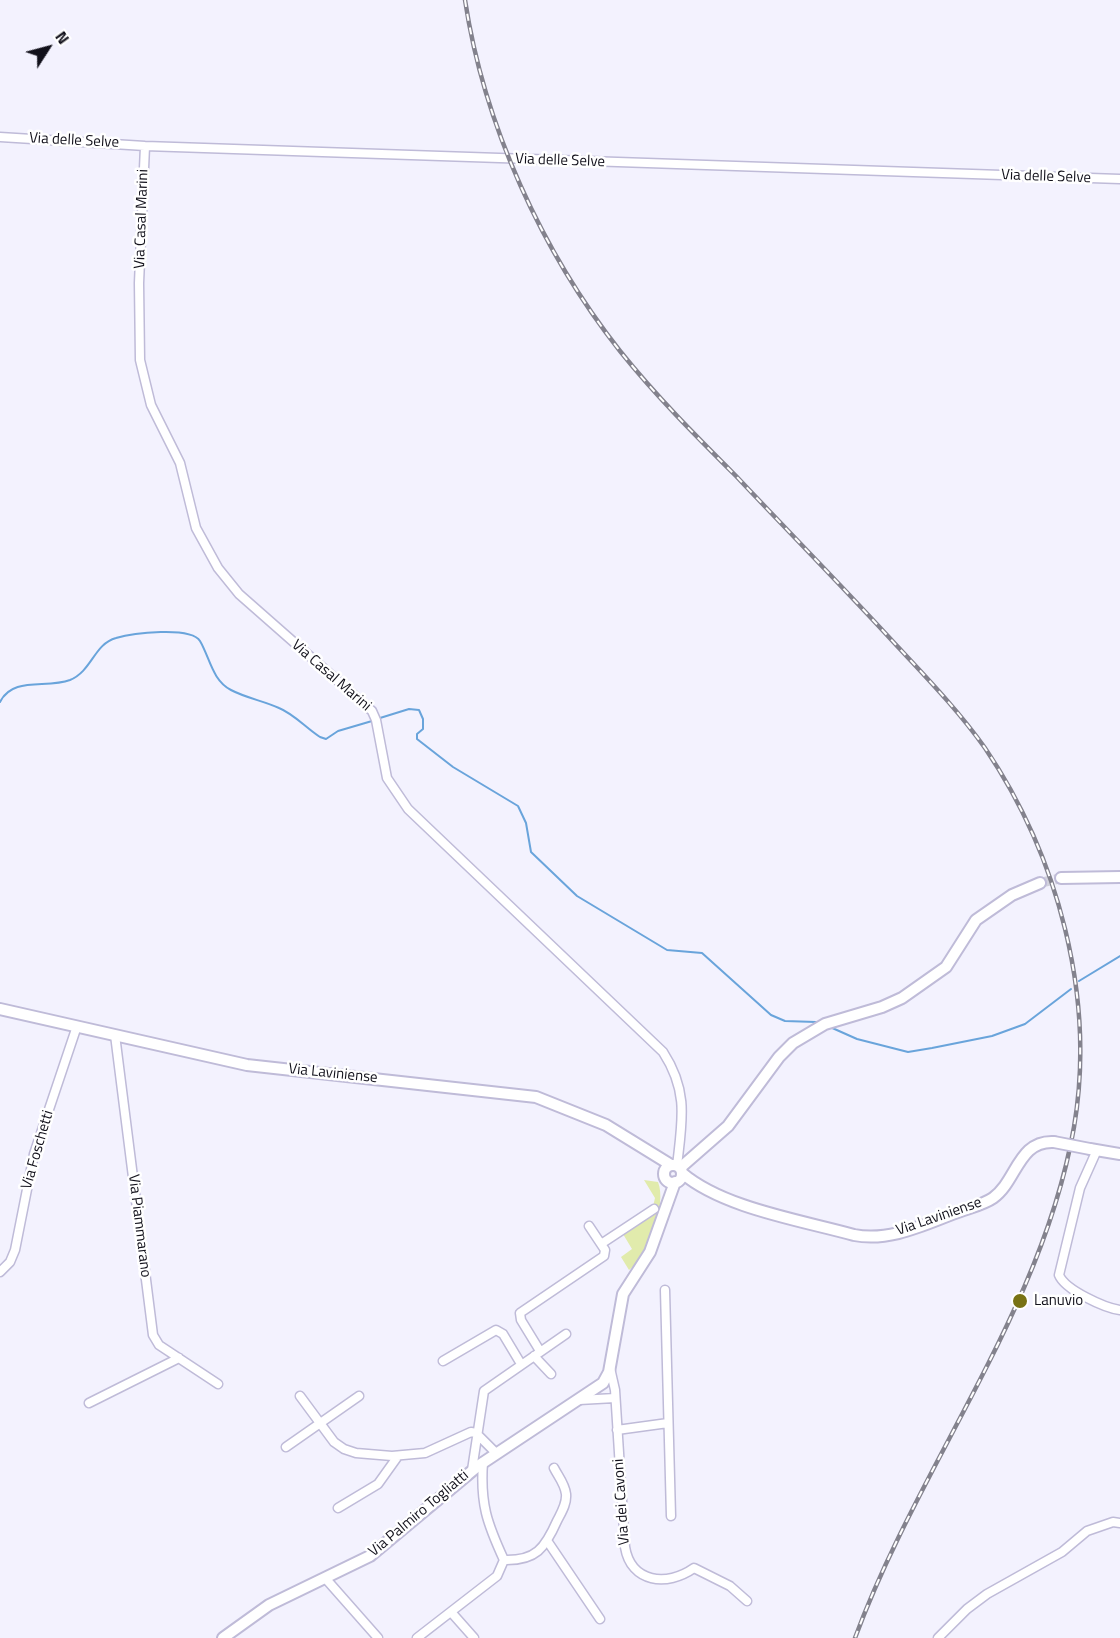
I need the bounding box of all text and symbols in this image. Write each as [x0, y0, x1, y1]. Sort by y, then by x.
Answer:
north arrow [18, 18, 78, 78]
text: N [50, 26, 76, 49]
street label: Via delle Selve [29, 130, 119, 152]
street label: Via delle Selve [515, 150, 605, 172]
street label: Via delle Selve [1001, 166, 1091, 188]
street label: Via Casal Marini [131, 169, 153, 269]
street label: Via Casal Marini [287, 637, 375, 715]
street label: Via Laviniense [288, 1060, 378, 1088]
street label: Via Foschetti [18, 1108, 58, 1192]
street label: Via Piammarano [124, 1173, 154, 1279]
street label: Via Laviniense [894, 1194, 984, 1240]
marker: Lanuvio [1011, 1292, 1029, 1310]
place label: Lanuvio [1034, 1292, 1083, 1310]
street label: Via dei Cavoni [610, 1458, 634, 1546]
street label: Via Palmiro Togliatti [365, 1467, 473, 1561]

